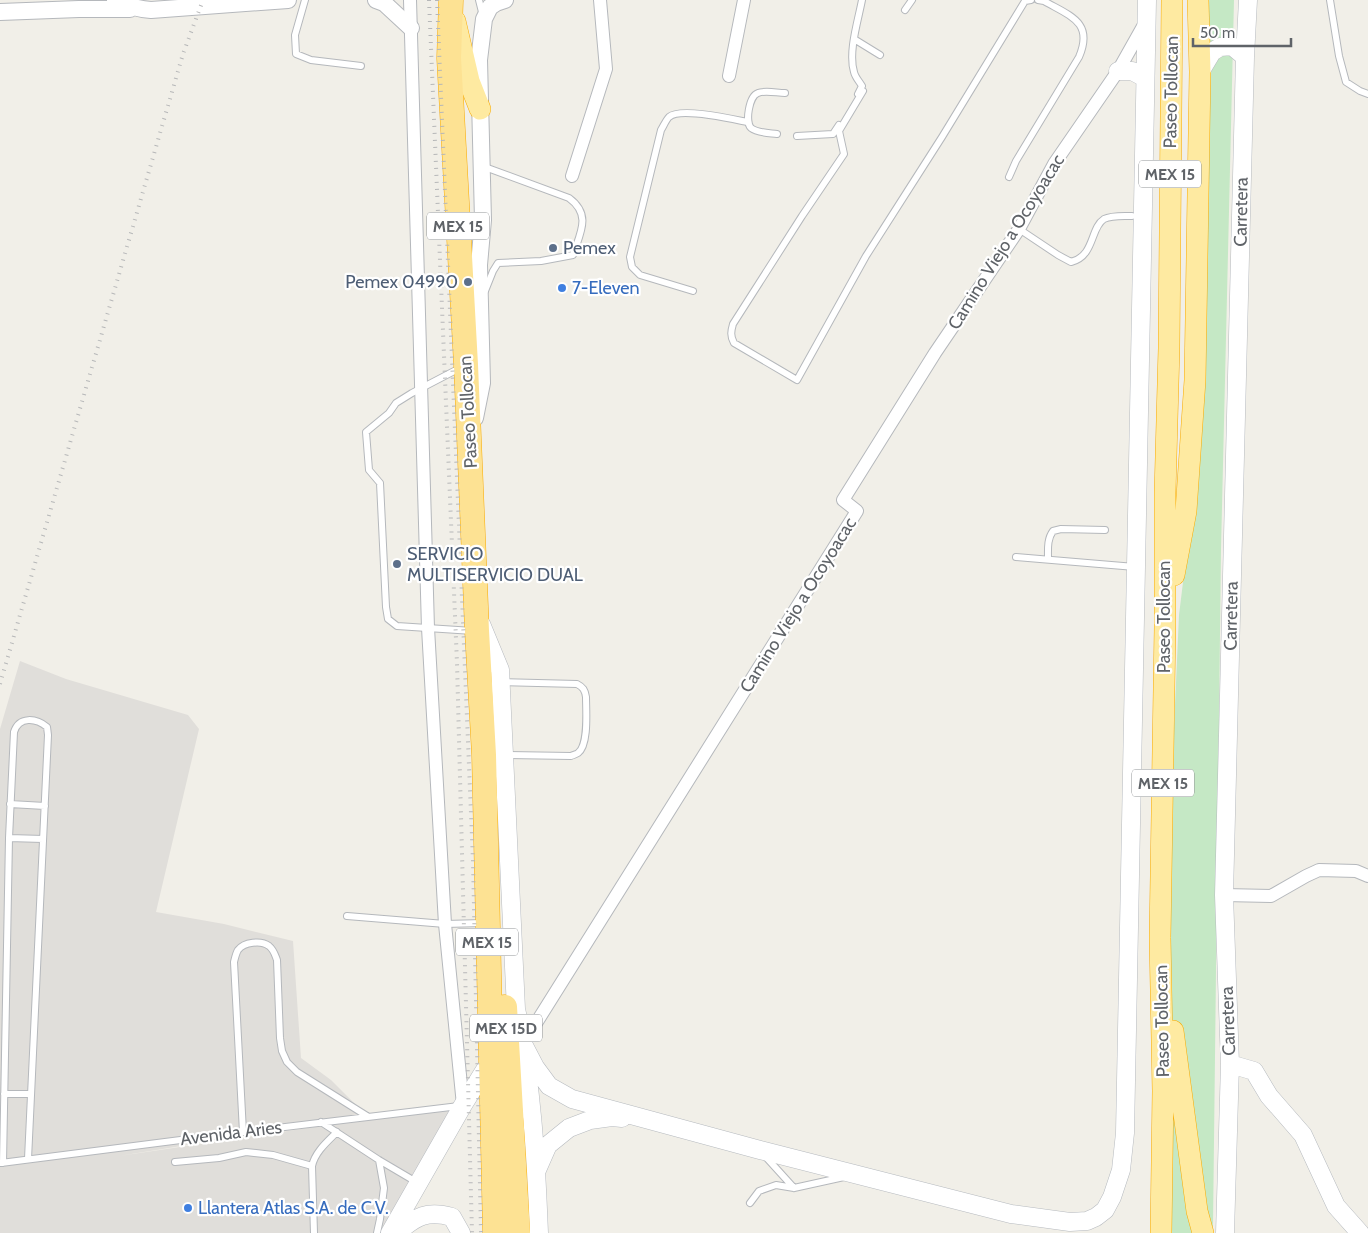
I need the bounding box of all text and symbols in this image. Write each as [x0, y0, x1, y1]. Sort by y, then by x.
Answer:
scale bar [1193, 15, 1290, 47]
text: 50 m [1200, 24, 1235, 42]
street label: Paseo Tollocan [1159, 36, 1183, 148]
street label: Camino Viejo a Ocoyoacac [943, 150, 1069, 334]
road number: MEX 15 [1139, 160, 1201, 188]
street label: Carretera [1229, 177, 1253, 247]
road number: MEX 15 [427, 212, 489, 240]
place label: Pemex [563, 237, 616, 259]
marker: Pemex [547, 242, 559, 254]
place label: Pemex 04990 [345, 271, 458, 293]
marker: Pemex 04990 [462, 276, 474, 288]
place label: 7-Eleven [572, 277, 640, 299]
marker: 7-Eleven [556, 282, 568, 294]
street label: Paseo Tollocan [454, 355, 482, 469]
street label: Camino Viejo a Ocoyoacac [735, 513, 861, 697]
place label: SERVICIO MULTISERVICIO DUAL [407, 543, 583, 586]
marker: SERVICIO MULTISERVICIO DUAL [391, 558, 403, 570]
street label: Paseo Tollocan [1153, 561, 1175, 673]
street label: Carretera [1219, 581, 1243, 651]
road number: MEX 15 [1132, 770, 1194, 796]
road number: MEX 15 [456, 929, 518, 956]
street label: Paseo Tollocan [1150, 965, 1174, 1077]
street label: Carretera [1216, 986, 1240, 1056]
road number: MEX 15D [470, 1014, 542, 1042]
street label: Avenida Aries [179, 1116, 283, 1150]
place label: Llantera Atlas S.A. de C.V. [198, 1197, 389, 1219]
marker: Llantera Atlas S.A. de C.V. [182, 1202, 194, 1214]

